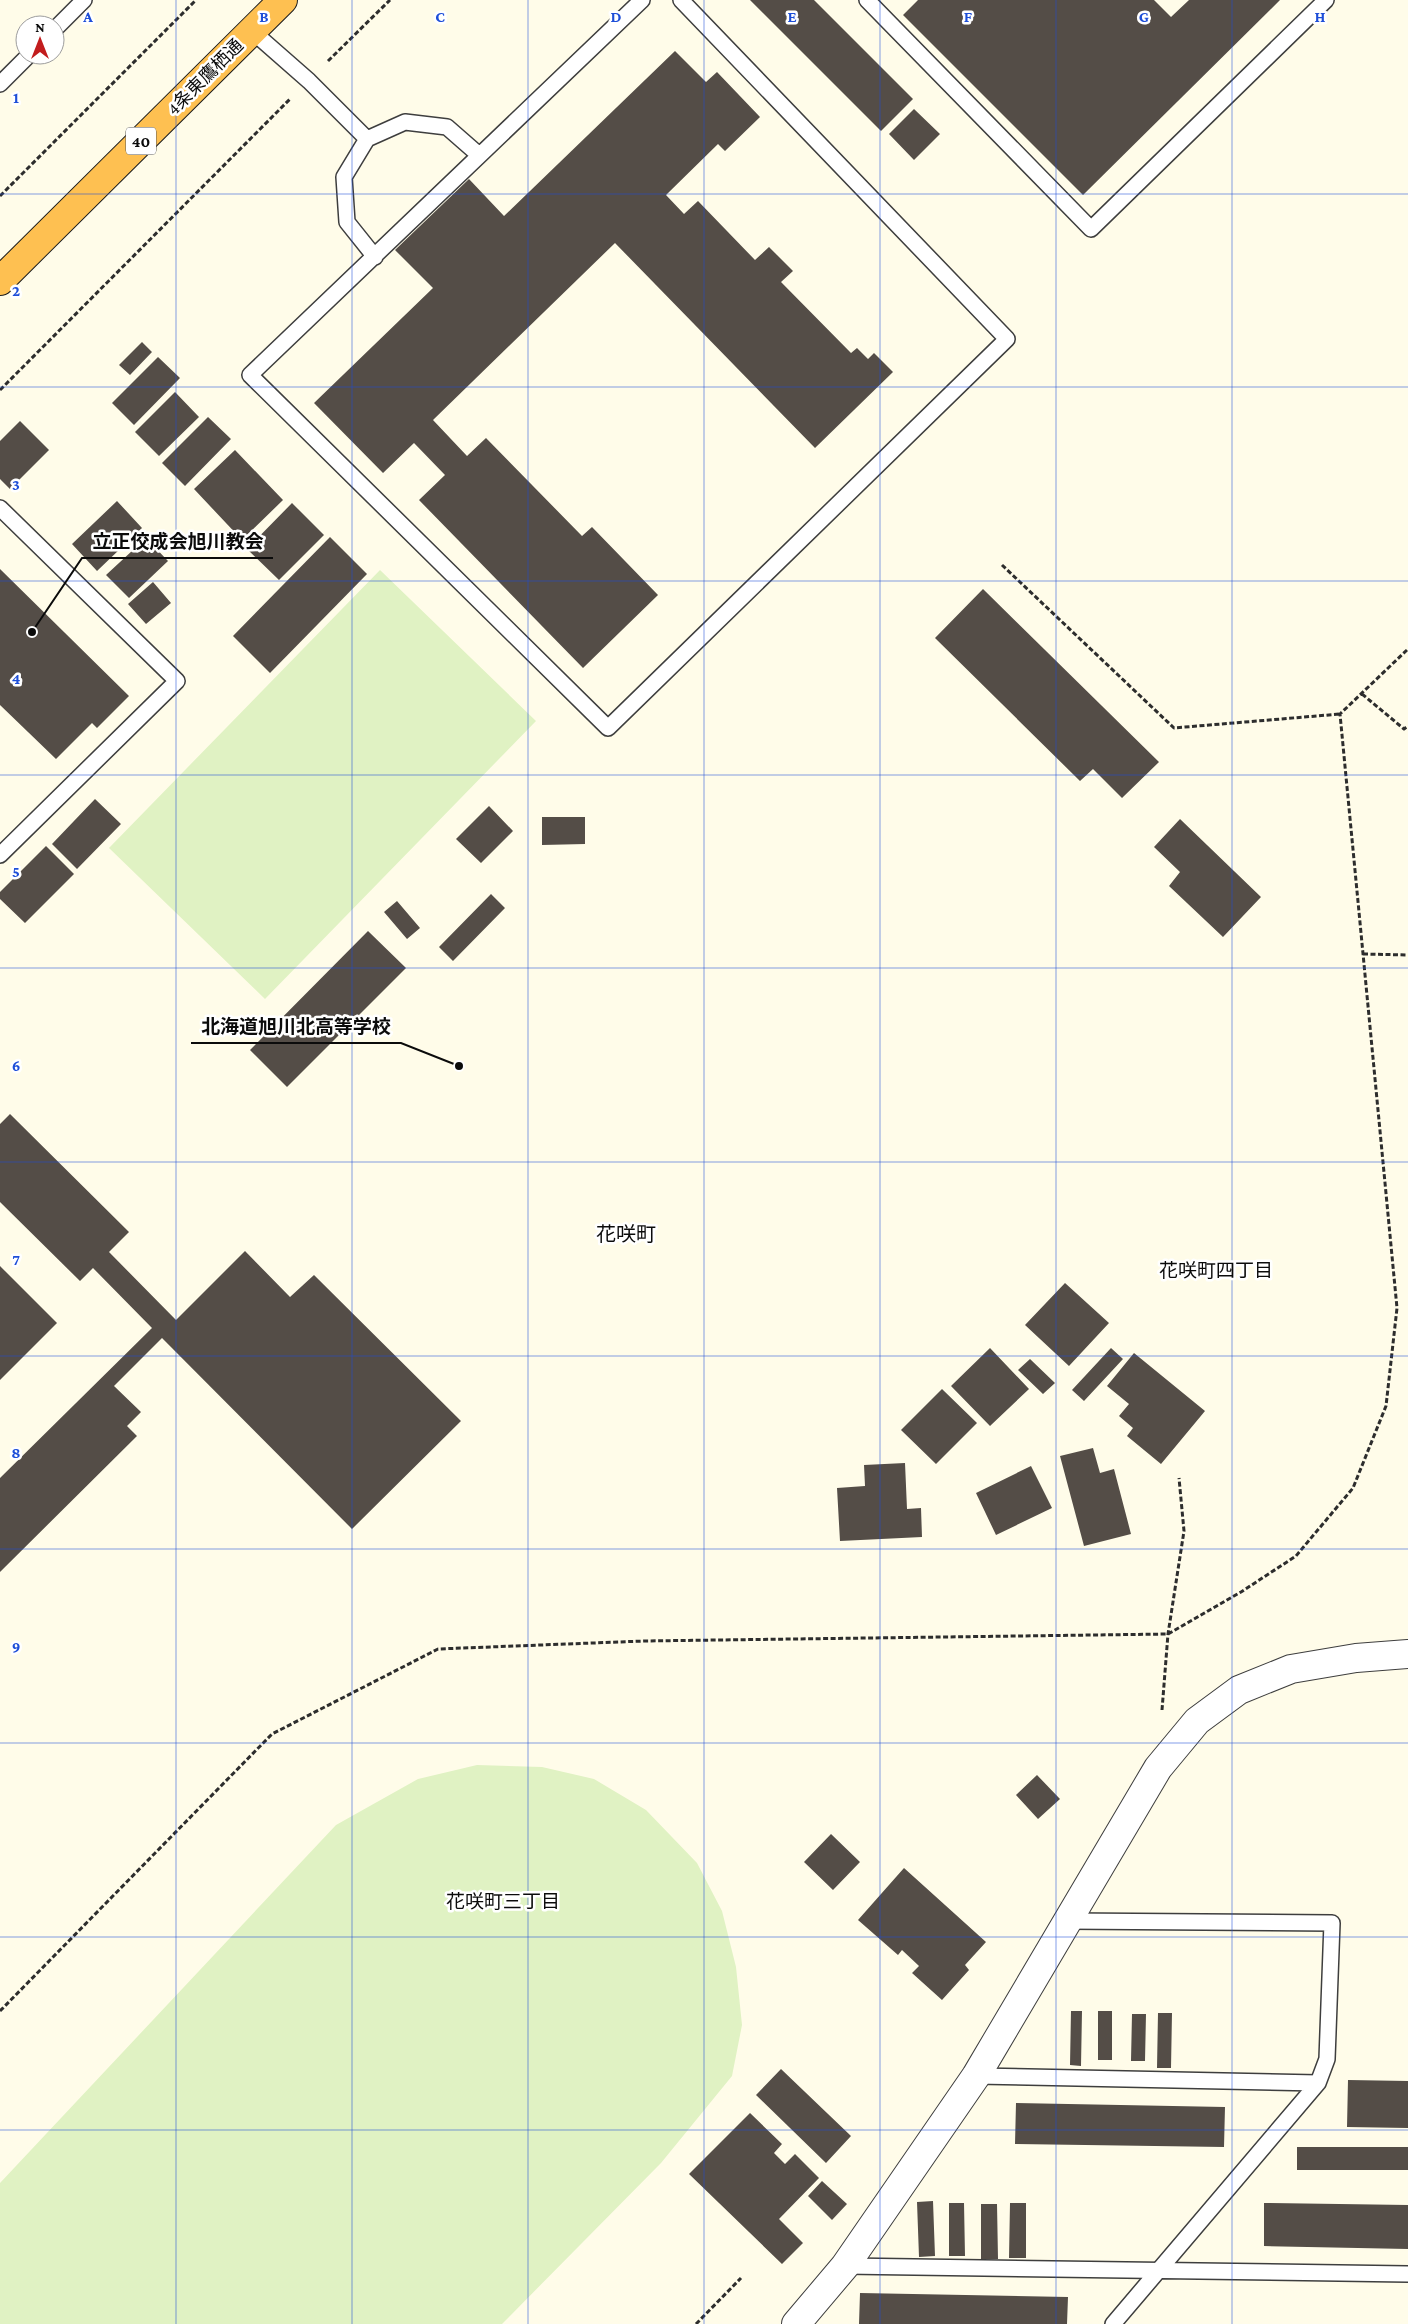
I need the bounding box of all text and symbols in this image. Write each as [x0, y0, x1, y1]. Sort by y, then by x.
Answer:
text: A [82, 8, 93, 25]
text: B [259, 8, 269, 25]
text: C [435, 8, 445, 25]
text: D [610, 8, 622, 25]
text: E [787, 8, 797, 25]
text: F [964, 8, 973, 25]
text: G [1139, 8, 1149, 25]
text: H [1315, 8, 1326, 25]
north arrow [15, 15, 65, 65]
text: N [35, 19, 45, 35]
street label: 4条東鷹栖通 [163, 35, 247, 119]
text: 1 [13, 89, 19, 106]
road number: 40 [126, 128, 156, 154]
text: 2 [12, 282, 20, 299]
text: 3 [12, 476, 20, 493]
callout: 立正佼成会旭川教会 [82, 524, 273, 558]
text: 立正佼成会旭川教会 [92, 531, 264, 552]
text: 4 [12, 670, 21, 687]
text: 5 [12, 863, 20, 880]
callout: 北海道旭川北高等学校 [191, 1009, 401, 1043]
text: 北海道旭川北高等学校 [201, 1016, 391, 1037]
text: 6 [12, 1057, 20, 1074]
district label: 花咲町 [596, 1223, 656, 1245]
text: 7 [12, 1251, 20, 1268]
district label: 花咲町四丁目 [1159, 1260, 1273, 1281]
text: 8 [11, 1444, 21, 1461]
text: 9 [12, 1638, 20, 1655]
district label: 花咲町三丁目 [446, 1891, 560, 1912]

